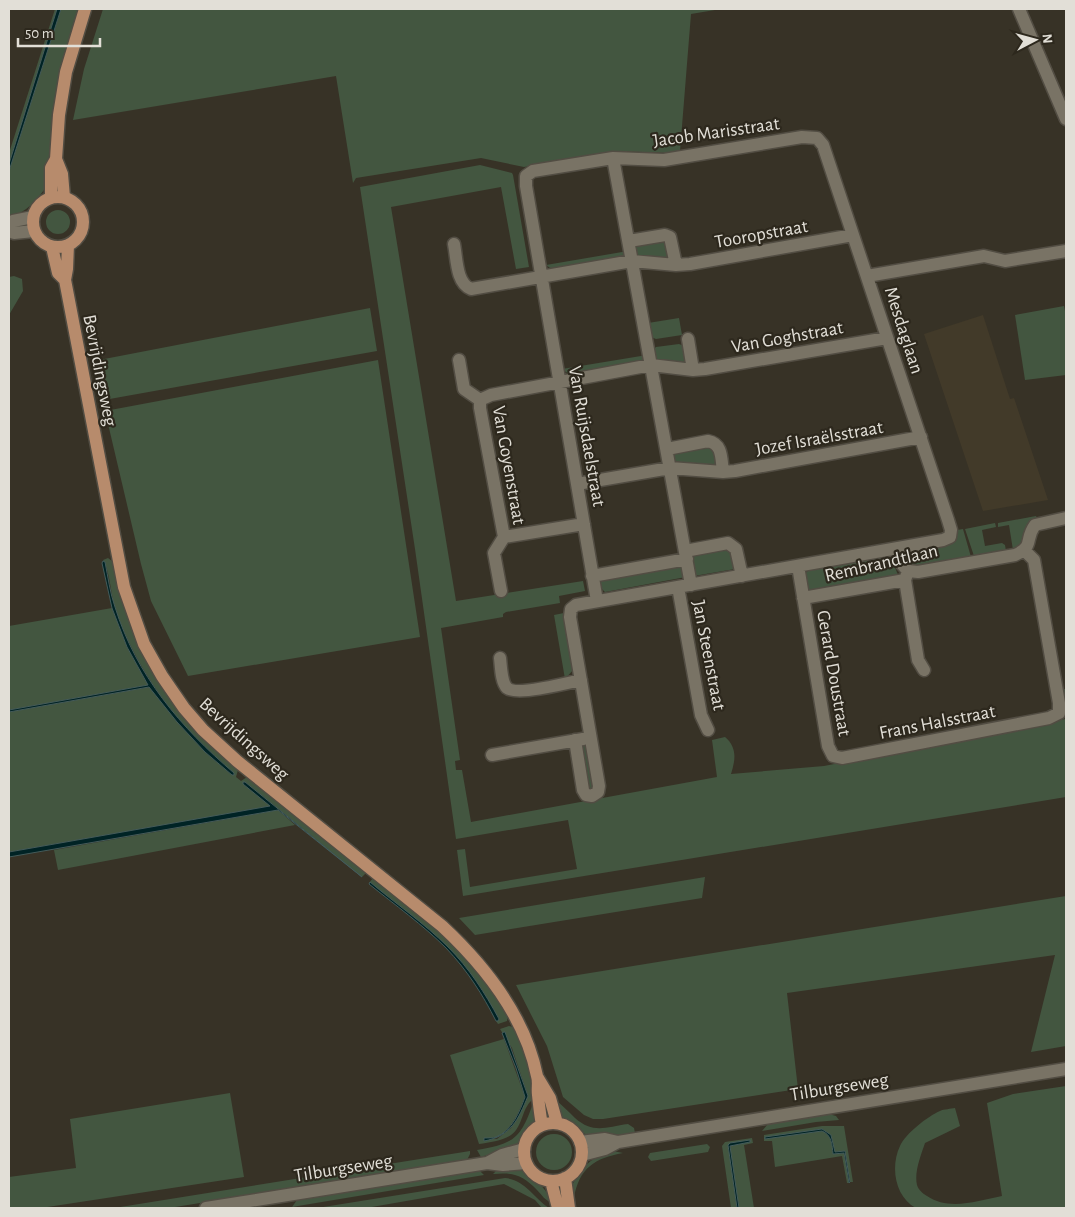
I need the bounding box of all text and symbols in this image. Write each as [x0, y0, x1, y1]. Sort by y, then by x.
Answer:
scale bar [18, 15, 100, 47]
north arrow [1010, 15, 1060, 65]
text: 50 m [25, 26, 54, 41]
text: N [1039, 33, 1054, 44]
street label: Jacob Marisstraat [652, 114, 781, 151]
street label: Tooropstraat [713, 217, 809, 252]
street label: Mesdaglaan [881, 285, 927, 376]
street label: Bevrijdingsweg [79, 313, 120, 429]
street label: Van Goghstraat [730, 318, 845, 357]
street label: Van Ruijsdaelstraat [565, 364, 608, 508]
street label: Van Goyenstraat [489, 404, 528, 526]
street label: Jozef Israëlsstraat [754, 418, 885, 459]
street label: Rembrandtlaan [823, 541, 940, 586]
street label: Jan Steenstraat [689, 599, 729, 712]
street label: Gerard Doustraat [813, 609, 854, 738]
street label: Bevrijdingsweg [195, 694, 293, 785]
street label: Frans Halsstraat [878, 702, 997, 743]
street label: Tilburgseweg [789, 1070, 891, 1105]
street label: Tilburgseweg [293, 1151, 395, 1186]

